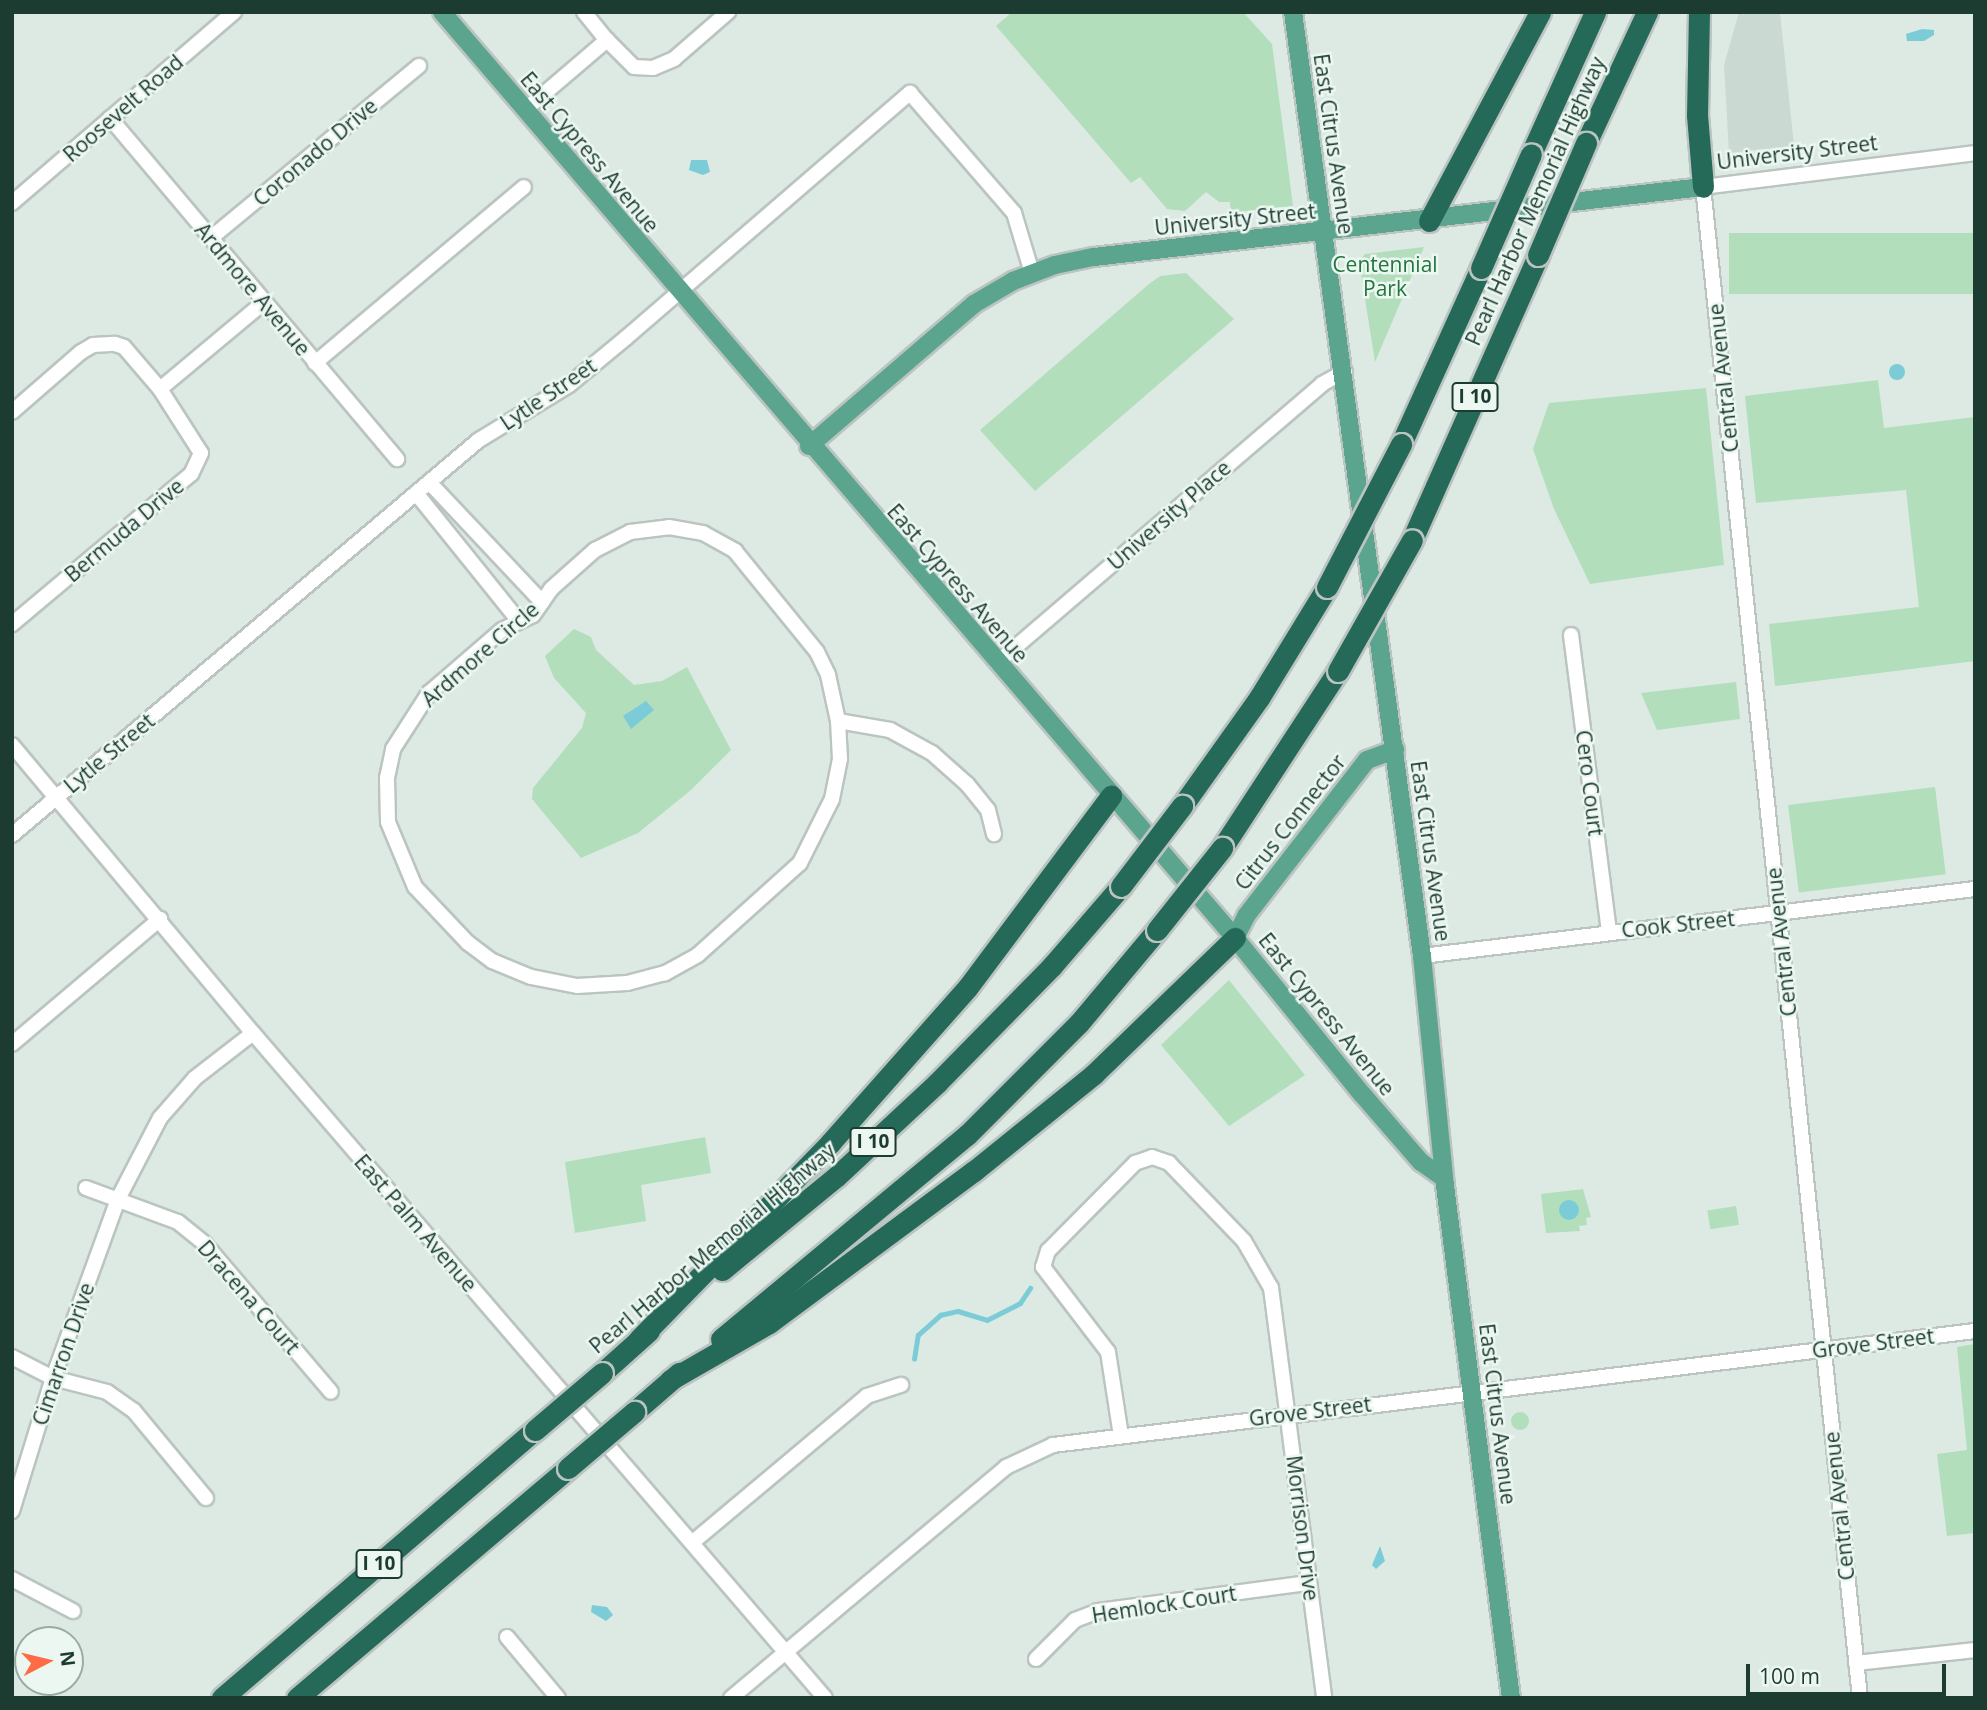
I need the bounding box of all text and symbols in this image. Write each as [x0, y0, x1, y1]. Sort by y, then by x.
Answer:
street label: Roosevelt Road [58, 49, 188, 167]
street label: East Citrus Avenue [1309, 52, 1359, 236]
street label: Pearl Harbor Memorial Highway [1460, 53, 1610, 349]
street label: East Cypress Avenue [515, 67, 665, 237]
street label: Coronado Drive [248, 93, 382, 211]
street label: University Street [1715, 130, 1879, 174]
street label: University Street [1153, 198, 1317, 240]
street label: Ardmore Avenue [190, 217, 316, 361]
park label: Centennial Park [1332, 251, 1438, 301]
street label: Central Avenue [1703, 302, 1743, 454]
street label: Lytle Street [495, 353, 601, 435]
road number: I 10 [1450, 382, 1500, 412]
street label: University Place [1102, 455, 1236, 575]
street label: Bermuda Drive [59, 473, 189, 587]
street label: East Cypress Avenue [882, 499, 1034, 667]
street label: Ardmore Circle [416, 596, 544, 712]
street label: Lytle Street [59, 708, 159, 798]
street label: Cero Court [1571, 729, 1609, 837]
street label: Citrus Connector [1229, 749, 1351, 895]
street label: East Citrus Avenue [1406, 759, 1456, 943]
street label: Central Avenue [1761, 866, 1801, 1018]
street label: Cook Street [1620, 906, 1736, 942]
street label: East Cypress Avenue [1254, 928, 1400, 1100]
road number: I 10 [848, 1126, 898, 1158]
street label: Pearl Harbor Memorial Highway [584, 1138, 840, 1358]
street label: East Palm Avenue [349, 1149, 483, 1297]
street label: Dracena Court [193, 1235, 305, 1359]
street label: Cimarron Drive [27, 1279, 99, 1429]
street label: East Citrus Avenue [1474, 1322, 1522, 1506]
street label: Grove Street [1810, 1323, 1936, 1363]
street label: Grove Street [1247, 1391, 1373, 1431]
street label: Central Avenue [1819, 1430, 1859, 1582]
street label: Morrison Drive [1282, 1454, 1324, 1602]
road number: I 10 [354, 1548, 404, 1580]
street label: Hemlock Court [1090, 1580, 1238, 1628]
north arrow [14, 1626, 84, 1696]
text: N [54, 1649, 82, 1668]
scale bar [1749, 1650, 1948, 1694]
text: 100 m [1759, 1662, 1820, 1690]

